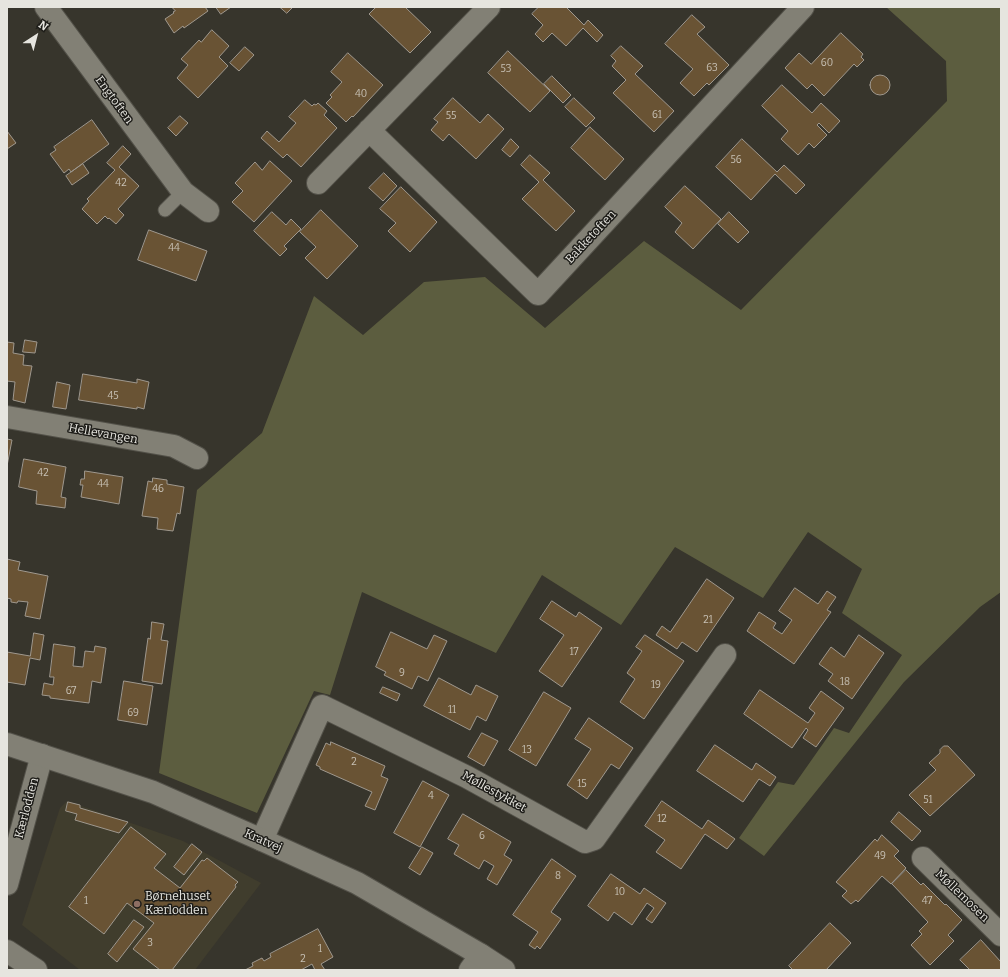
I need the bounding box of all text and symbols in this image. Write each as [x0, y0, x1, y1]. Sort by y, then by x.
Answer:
north arrow [16, 16, 56, 56]
text: N [36, 18, 51, 34]
house number: 60 [821, 57, 833, 69]
house number: 63 [706, 62, 718, 74]
house number: 53 [501, 63, 511, 75]
street label: Engtoften [92, 73, 136, 127]
house number: 40 [355, 88, 367, 100]
house number: 61 [652, 109, 662, 121]
house number: 55 [446, 110, 456, 122]
house number: 56 [730, 154, 742, 166]
house number: 42 [115, 177, 127, 189]
street label: Bakketoften [563, 207, 619, 267]
house number: 44 [168, 242, 180, 254]
house number: 45 [107, 390, 119, 402]
street label: Hellevangen [67, 421, 139, 447]
house number: 42 [37, 467, 49, 479]
house number: 44 [97, 478, 109, 490]
house number: 46 [152, 483, 164, 495]
house number: 21 [703, 614, 713, 626]
house number: 17 [570, 646, 578, 658]
house number: 9 [399, 667, 405, 679]
house number: 18 [840, 676, 850, 688]
house number: 19 [651, 679, 661, 691]
house number: 67 [66, 685, 76, 697]
house number: 11 [448, 704, 456, 716]
house number: 69 [127, 707, 139, 719]
house number: 13 [522, 744, 532, 756]
house number: 2 [351, 756, 357, 768]
street label: Møllestykket [459, 768, 529, 816]
street label: Kærlodden [12, 776, 42, 840]
house number: 15 [577, 778, 587, 790]
house number: 4 [428, 790, 434, 802]
house number: 51 [923, 794, 933, 806]
house number: 12 [657, 813, 667, 825]
street label: Kratvej [242, 826, 284, 856]
house number: 6 [479, 830, 485, 842]
house number: 49 [874, 850, 886, 862]
street label: Møllemosen [932, 867, 992, 925]
house number: 8 [555, 870, 561, 882]
house number: 10 [615, 886, 625, 898]
place label: Børnehuset Kærlodden [145, 890, 210, 918]
house number: 1 [84, 895, 88, 907]
house number: 47 [922, 895, 932, 907]
marker: Børnehuset Kærlodden [132, 899, 142, 909]
house number: 3 [147, 937, 153, 949]
house number: 1 [318, 943, 322, 955]
house number: 2 [300, 953, 306, 965]

